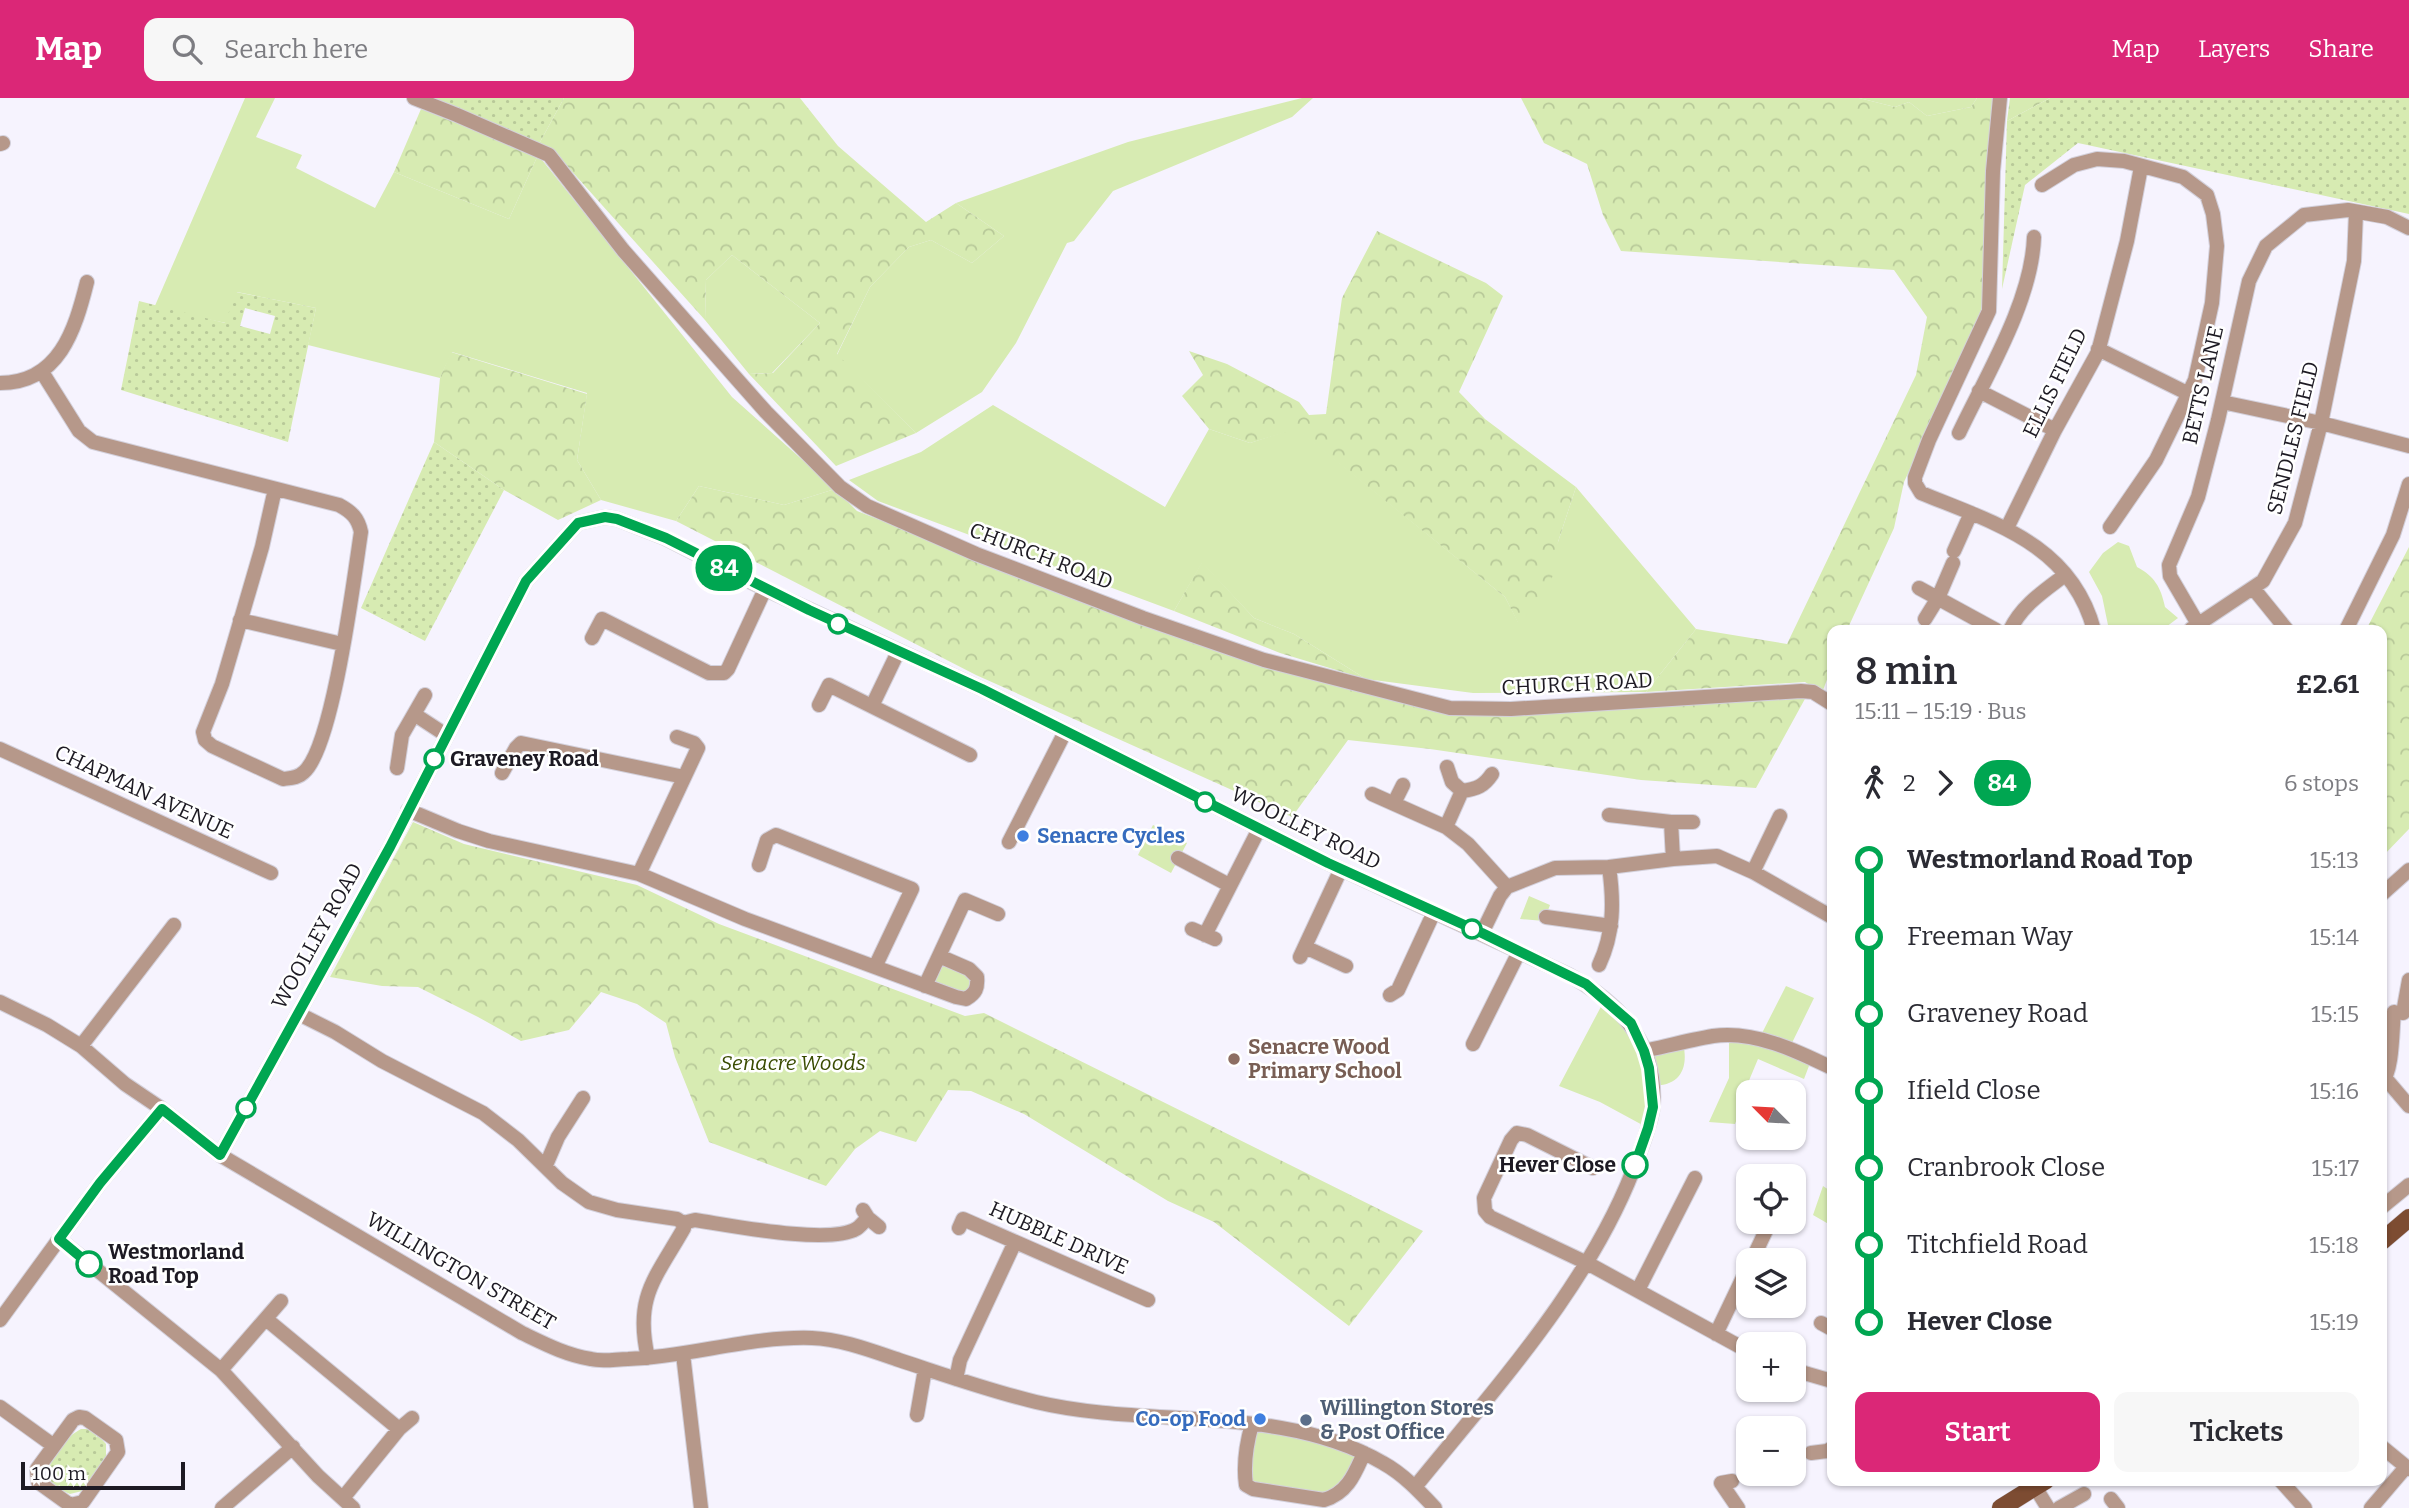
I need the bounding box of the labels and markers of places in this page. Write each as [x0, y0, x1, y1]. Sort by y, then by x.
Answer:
unlabelled marker [828, 614, 848, 634]
place label: Graveney Road [450, 746, 599, 772]
marker: Graveney Road [424, 749, 444, 769]
unlabelled marker [1195, 792, 1215, 812]
place label: Senacre Cycles [1037, 823, 1185, 849]
marker: Senacre Cycles [1015, 828, 1031, 844]
unlabelled marker [1462, 919, 1482, 939]
place label: Senacre Wood Primary School [1248, 1034, 1402, 1084]
marker: Senacre Wood Primary School [1226, 1051, 1242, 1067]
unlabelled marker [236, 1098, 256, 1118]
place label: Hever Close [1499, 1152, 1616, 1178]
marker: Hever Close [1622, 1152, 1648, 1178]
place label: Westmorland Road Top [108, 1239, 245, 1289]
marker: Westmorland Road Top [76, 1251, 102, 1277]
place label: Willington Stores & Post Office [1320, 1395, 1494, 1445]
place label: Co-op Food [1135, 1406, 1246, 1432]
marker: Co-op Food [1252, 1411, 1268, 1427]
marker: Willington Stores & Post Office [1298, 1412, 1314, 1428]

